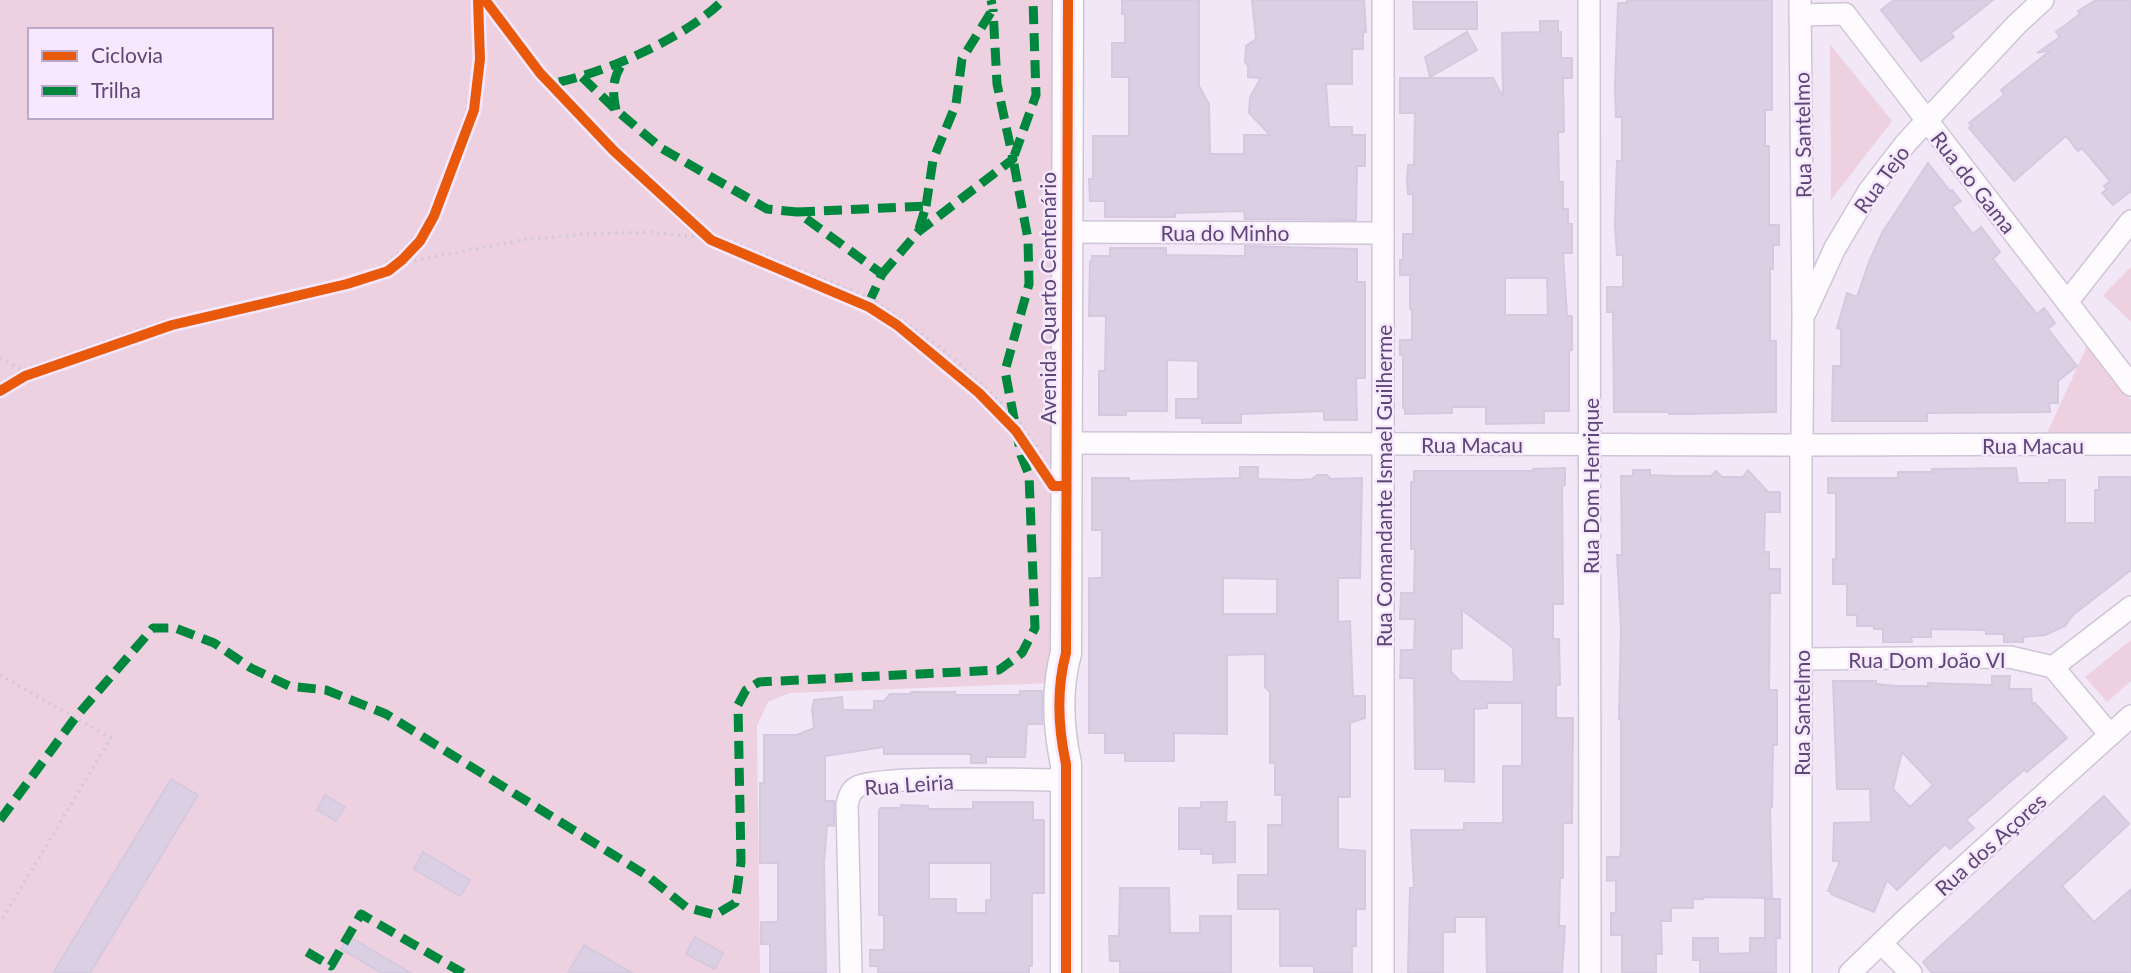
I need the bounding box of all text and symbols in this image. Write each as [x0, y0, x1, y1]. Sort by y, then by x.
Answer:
legend [28, 28, 273, 119]
text: Ciclovia [91, 42, 163, 67]
street label: Rua Santelmo [1788, 72, 1816, 198]
text: Trilha [91, 77, 141, 102]
street label: Rua do Gama [1926, 126, 2022, 238]
street label: Rua Tejo [1848, 140, 1914, 218]
street label: Avenida Quarto Centenário [1035, 172, 1060, 424]
street label: Rua do Minho [1160, 220, 1290, 245]
street label: Rua Comandante Ismael Guilherme [1371, 325, 1396, 647]
street label: Rua Dom Henrique [1578, 398, 1603, 574]
street label: Rua Macau [1421, 432, 1523, 457]
street label: Rua Macau [1982, 433, 2084, 458]
street label: Rua Dom João VI [1848, 647, 2006, 672]
street label: Rua Santelmo [1789, 650, 1814, 776]
street label: Rua Leiria [863, 768, 955, 800]
street label: Rua dos Açores [1929, 788, 2051, 900]

